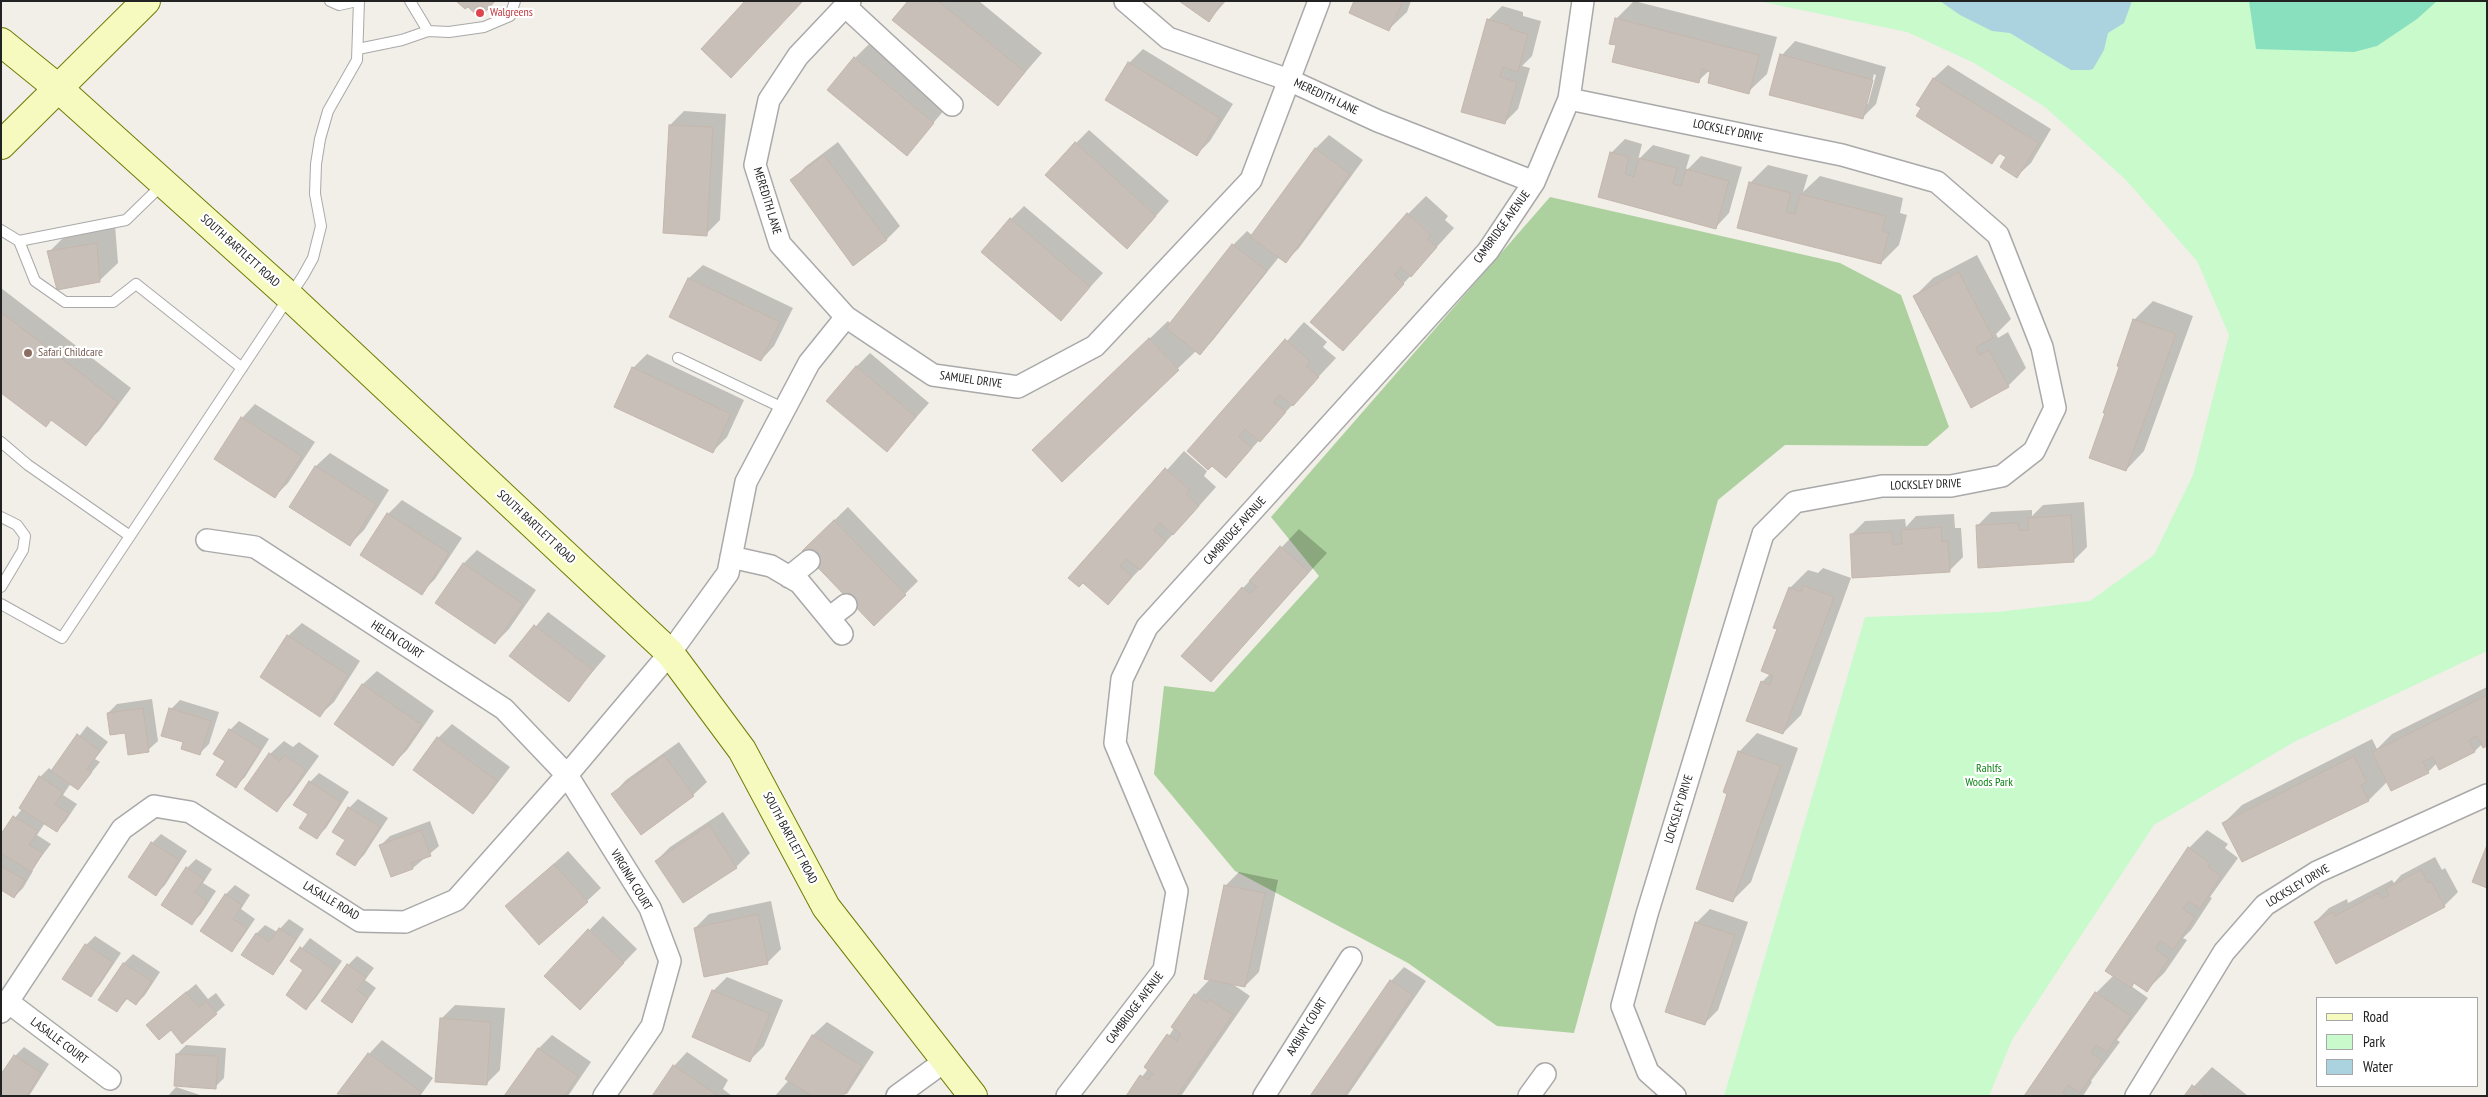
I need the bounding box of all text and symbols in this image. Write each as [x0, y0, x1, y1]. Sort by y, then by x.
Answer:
place label: Walgreens [490, 6, 533, 20]
marker: Walgreens [474, 7, 486, 19]
street label: MEREDITH LANE [1291, 76, 1361, 118]
street label: LOCKSLEY DRIVE [1692, 117, 1764, 145]
street label: MEREDITH LANE [750, 166, 784, 236]
street label: CAMBRIDGE AVENUE [1471, 188, 1533, 266]
street label: SOUTH BARTLETT ROAD [197, 212, 283, 290]
place label: Safari Childcare [38, 346, 103, 360]
marker: Safari Childcare [22, 347, 34, 359]
street label: SAMUEL DRIVE [939, 368, 1003, 392]
street label: LOCKSLEY DRIVE [1890, 477, 1962, 493]
street label: SOUTH BARTLETT ROAD [494, 487, 578, 567]
street label: CAMBRIDGE AVENUE [1201, 494, 1269, 568]
street label: HELEN COURT [368, 618, 426, 662]
park label: Rahlfs Woods Park [1965, 762, 2013, 790]
street label: LOCKSLEY DRIVE [1662, 773, 1696, 845]
street label: SOUTH BARTLETT ROAD [760, 790, 820, 886]
street label: VIRGINIA COURT [607, 847, 655, 913]
street label: LOCKSLEY DRIVE [2264, 862, 2332, 910]
street label: LASALLE ROAD [300, 879, 362, 923]
street label: CAMBRIDGE AVENUE [1103, 969, 1167, 1047]
street label: AXBURY COURT [1284, 996, 1330, 1058]
legend [2316, 997, 2478, 1087]
text: Road [2363, 1007, 2389, 1026]
street label: LASALLE COURT [28, 1015, 90, 1067]
text: Park [2363, 1032, 2385, 1051]
text: Water [2363, 1057, 2393, 1076]

